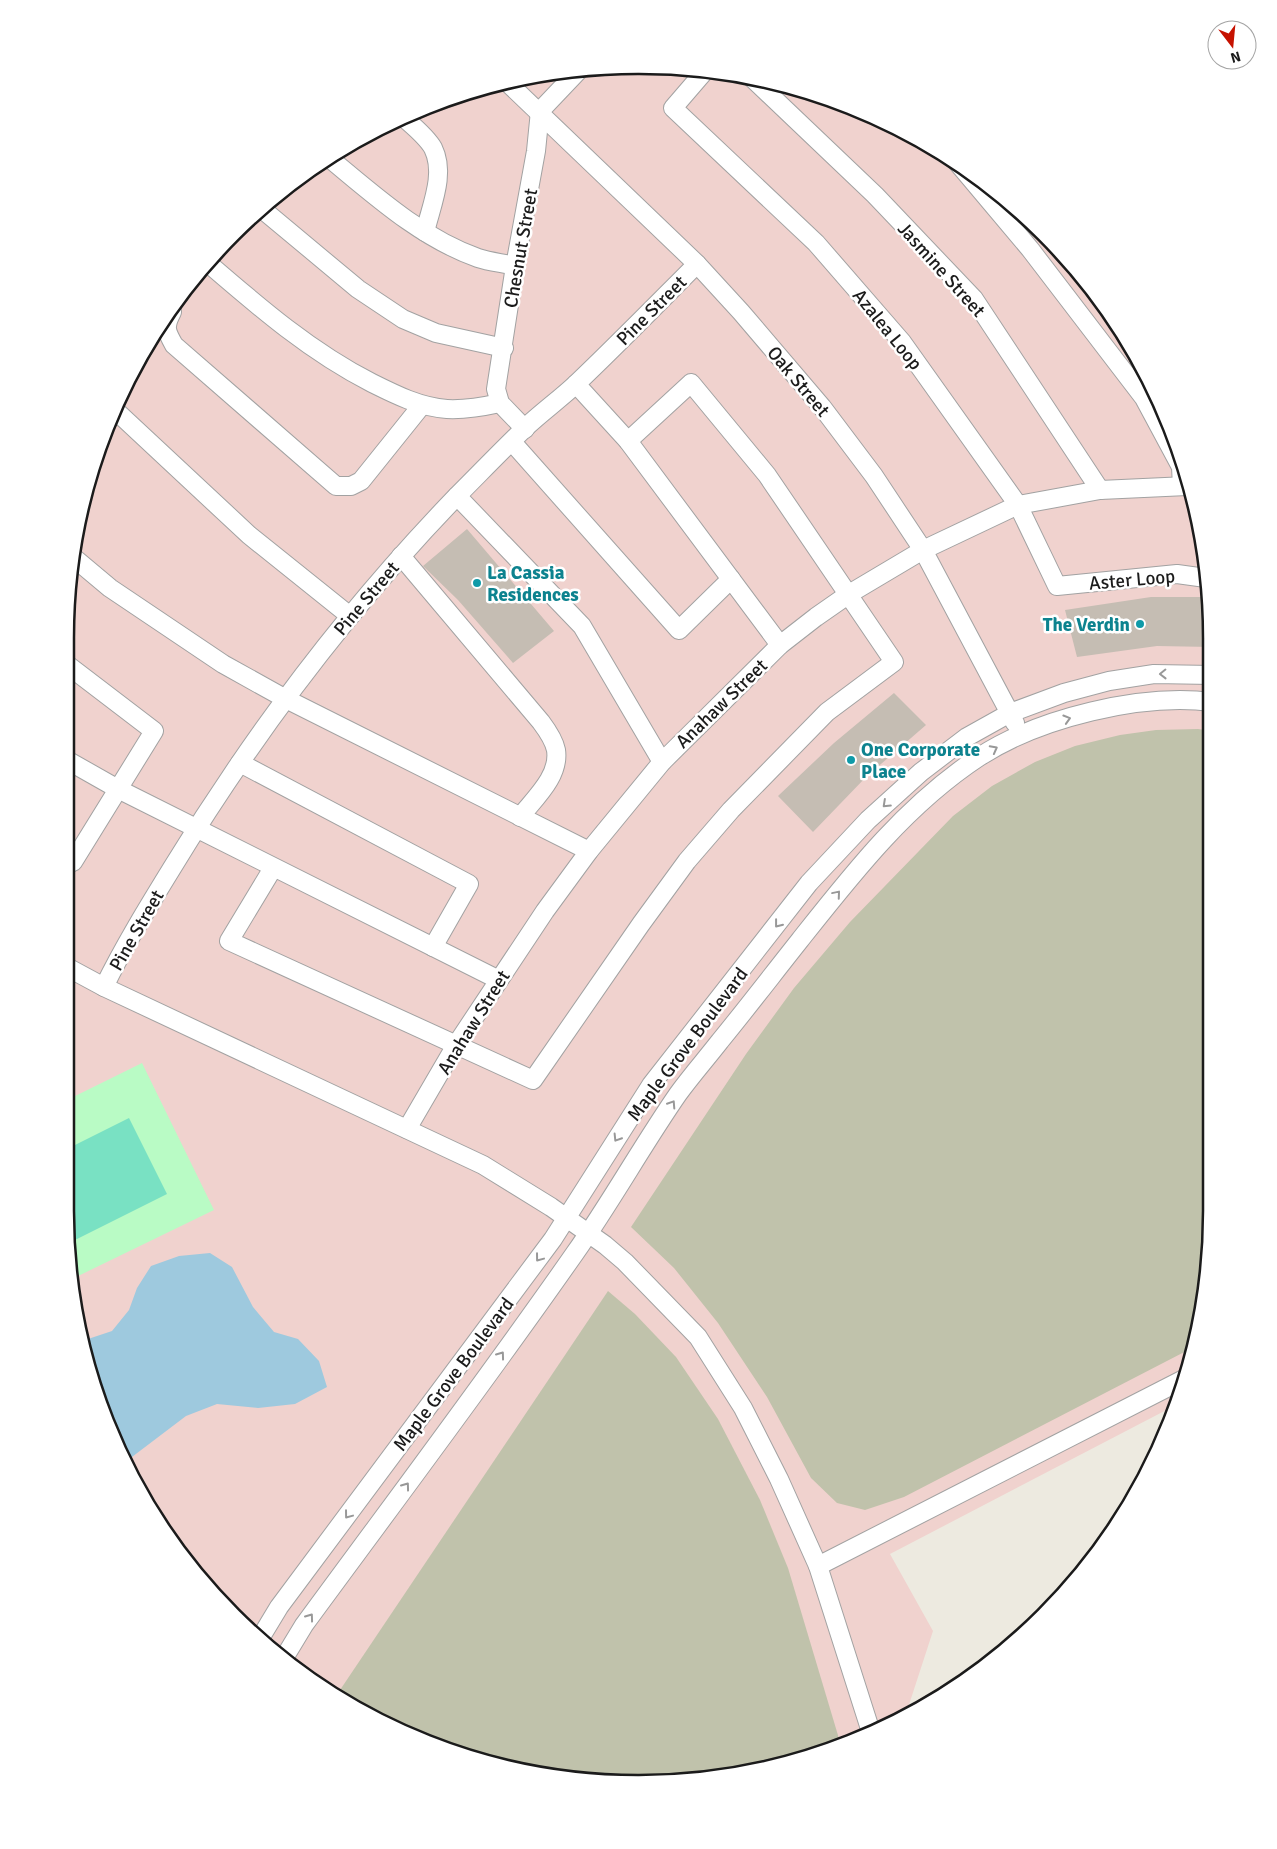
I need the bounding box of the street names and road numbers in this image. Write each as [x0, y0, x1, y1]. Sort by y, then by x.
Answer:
street label: Chesnut Street [499, 186, 543, 310]
street label: Jasmine Street [892, 217, 990, 322]
street label: Pine Street [612, 270, 692, 351]
street label: Azalea Loop [847, 284, 927, 375]
street label: Oak Street [762, 341, 835, 422]
street label: Pine Street [329, 556, 405, 641]
street label: Aster Loop [1088, 564, 1176, 596]
street label: Anahaw Street [671, 654, 773, 754]
street label: Pine Street [104, 885, 170, 975]
street label: Maple Grove Boulevard [622, 963, 753, 1126]
street label: Anahaw Street [432, 966, 516, 1079]
street label: Maple Grove Boulevard [388, 1293, 519, 1456]

